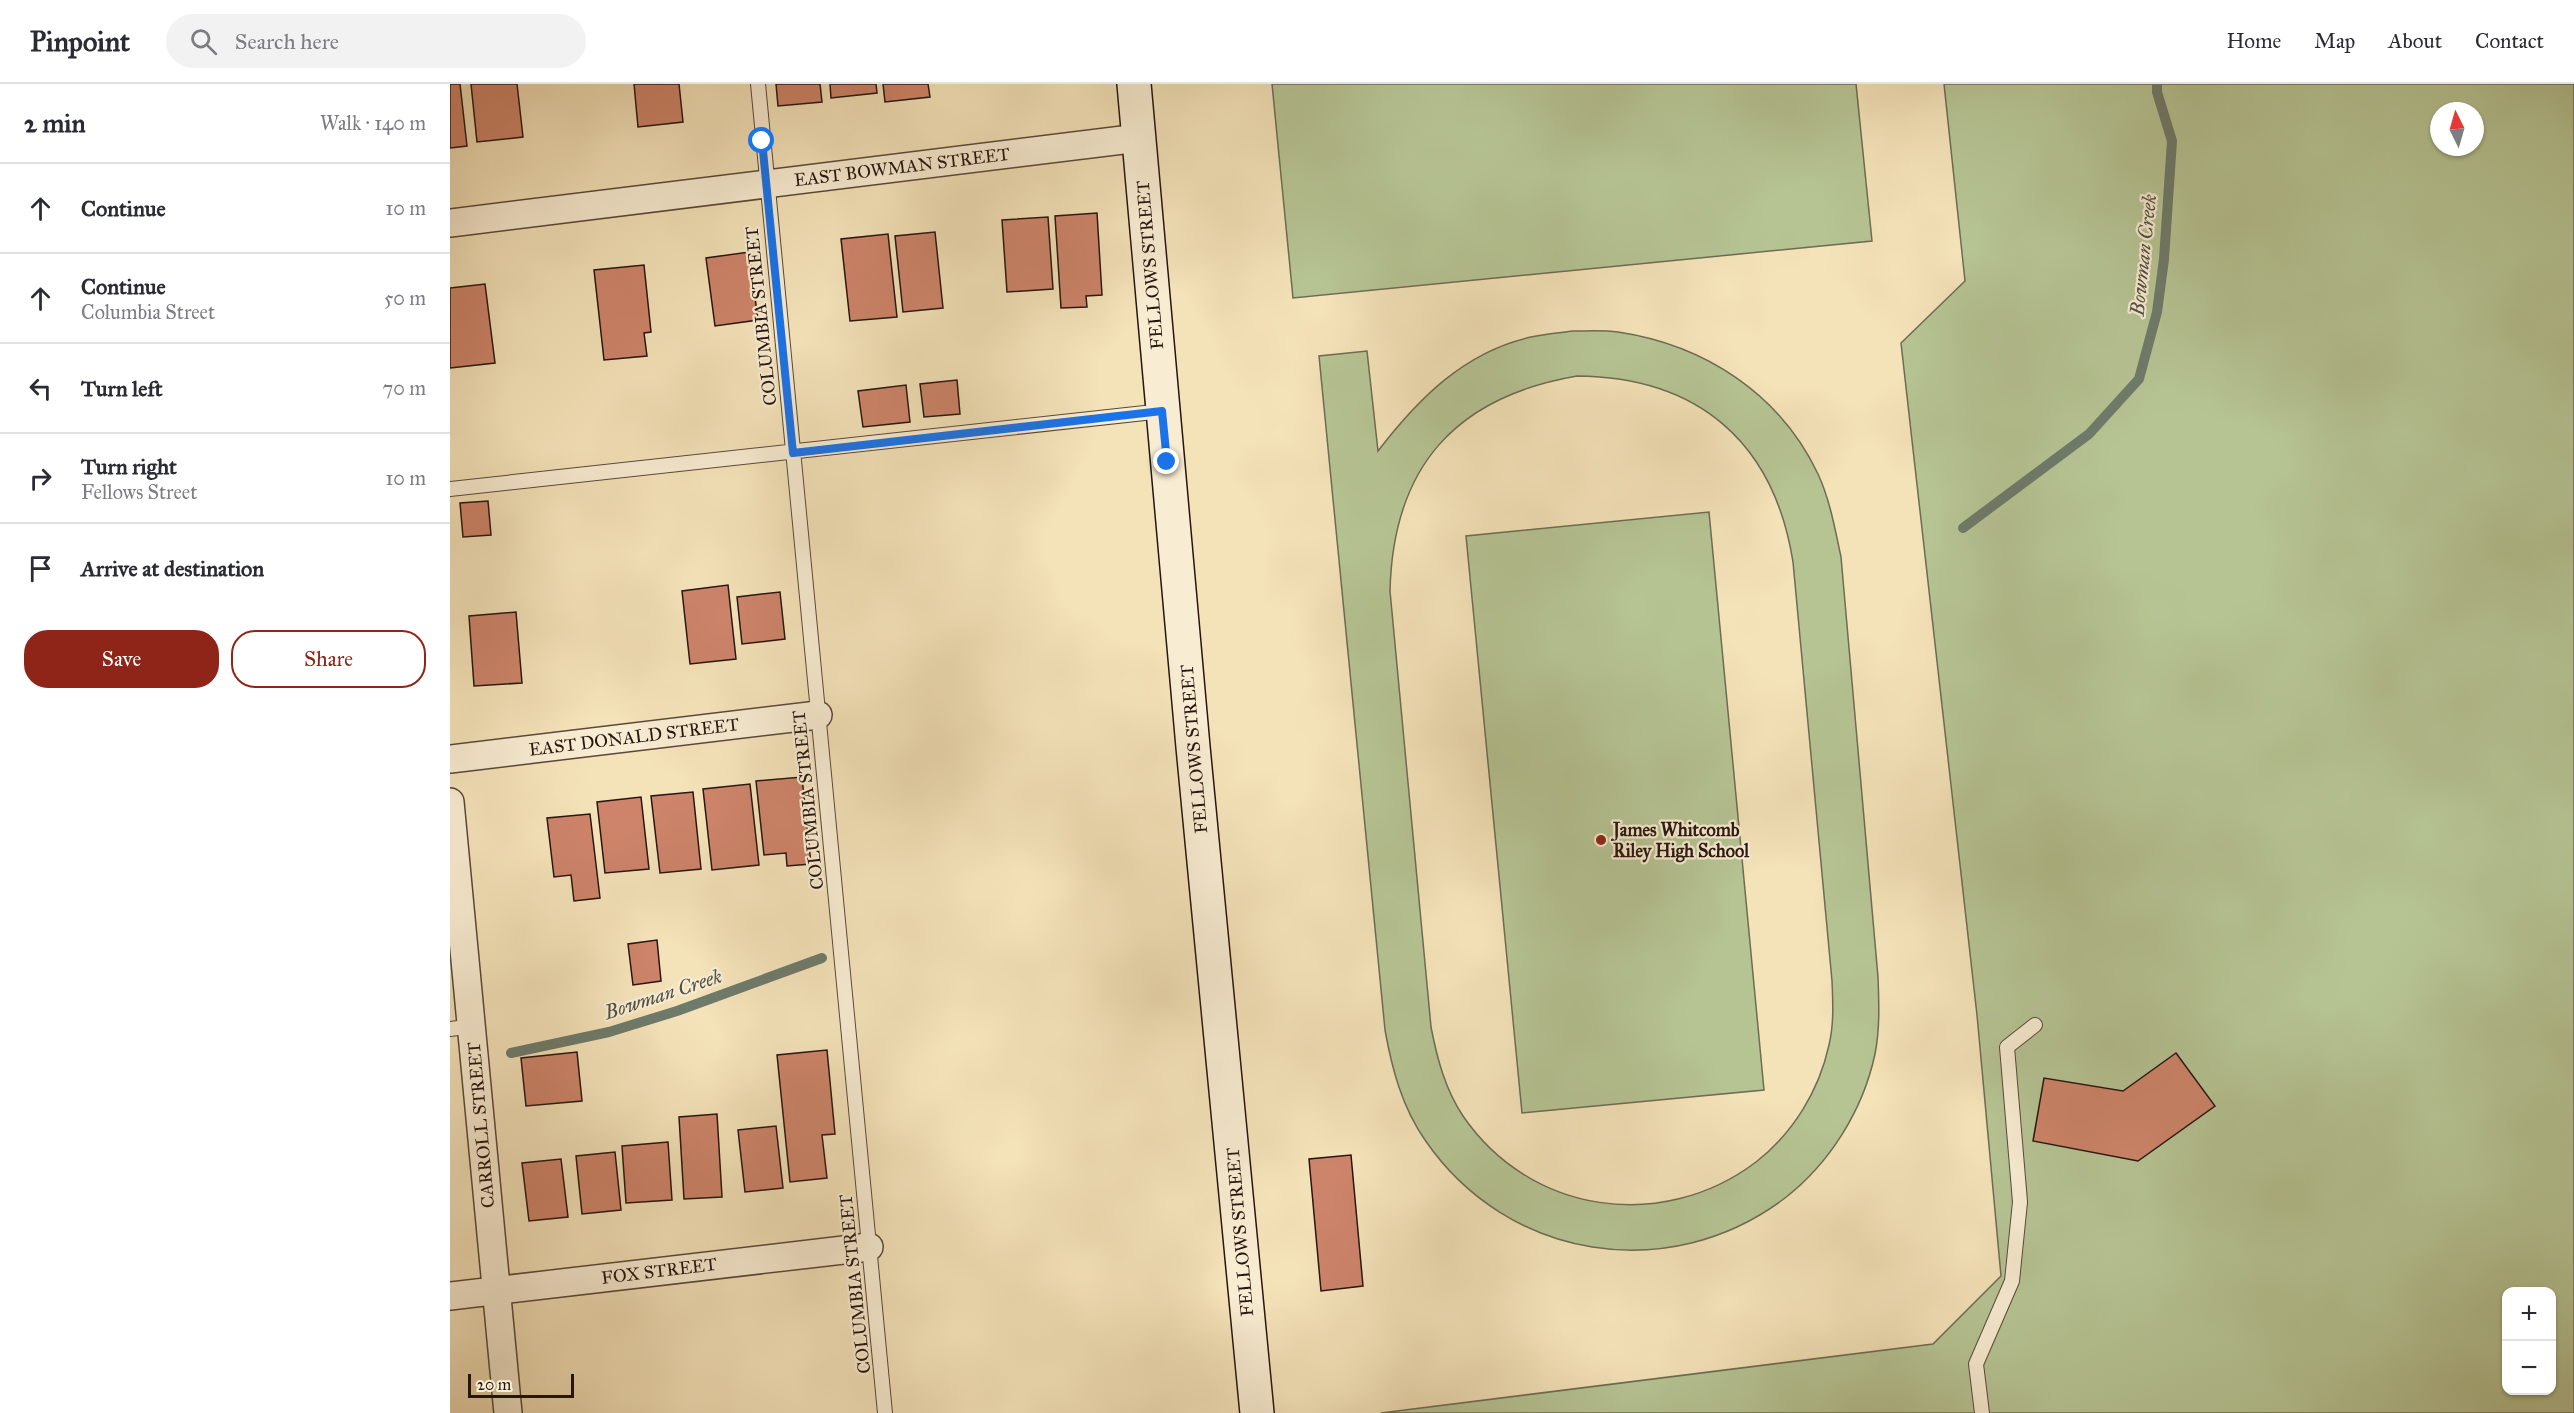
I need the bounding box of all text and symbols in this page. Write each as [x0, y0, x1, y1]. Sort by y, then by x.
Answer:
search box [166, 14, 586, 68]
text: Pinpoint [30, 24, 130, 59]
icon: search [187, 25, 220, 58]
text: Search here [235, 28, 339, 55]
text: Home [2226, 28, 2281, 54]
text: Map [2314, 28, 2355, 54]
text: About [2388, 28, 2442, 54]
text: Contact [2475, 28, 2544, 54]
north arrow [2430, 102, 2484, 156]
text: 2 min [24, 107, 85, 139]
text: Walk · 140 m [320, 111, 426, 135]
route start [748, 127, 774, 153]
street label: EAST BOWMAN STREET [793, 143, 1011, 191]
street label: FELLOWS STREET [1132, 180, 1168, 350]
icon: ahead [24, 192, 57, 225]
water label: Bowman Creek [2125, 193, 2161, 318]
text: Continue [81, 195, 166, 222]
text: 10 m [385, 196, 426, 220]
street label: COLUMBIA STREET [741, 225, 781, 407]
text: Continue [81, 273, 166, 300]
icon: ahead [24, 282, 57, 315]
text: 50 m [384, 286, 426, 310]
text: Columbia Street [81, 300, 215, 324]
icon: left [24, 372, 57, 405]
text: Turn left [81, 375, 163, 402]
text: 70 m [383, 376, 426, 400]
route end [1153, 448, 1179, 474]
text: Turn right [81, 453, 177, 480]
icon: right [24, 462, 57, 495]
text: 10 m [385, 466, 426, 490]
text: Fellows Street [81, 480, 197, 504]
icon: arrive [24, 552, 57, 585]
text: Arrive at destination [81, 555, 264, 582]
button: Save [24, 630, 219, 688]
button: Share [231, 630, 426, 688]
street label: FELLOWS STREET [1176, 664, 1212, 834]
street label: COLUMBIA STREET [788, 709, 828, 891]
street label: EAST DONALD STREET [528, 713, 740, 761]
place label: James Whitcomb Riley High School [1611, 819, 1750, 863]
marker: James Whitcomb Riley High School [1594, 833, 1608, 847]
water label: Bowman Creek [600, 964, 725, 1025]
street label: CARROLL STREET [463, 1041, 499, 1209]
street label: FELLOWS STREET [1222, 1147, 1258, 1317]
street label: COLUMBIA STREET [835, 1193, 875, 1375]
street label: FOX STREET [600, 1253, 718, 1289]
map controls [2502, 1287, 2556, 1395]
button: + [2502, 1287, 2556, 1341]
button: − [2502, 1341, 2556, 1395]
scale bar [468, 1371, 574, 1398]
text: 20 m [477, 1375, 511, 1394]

